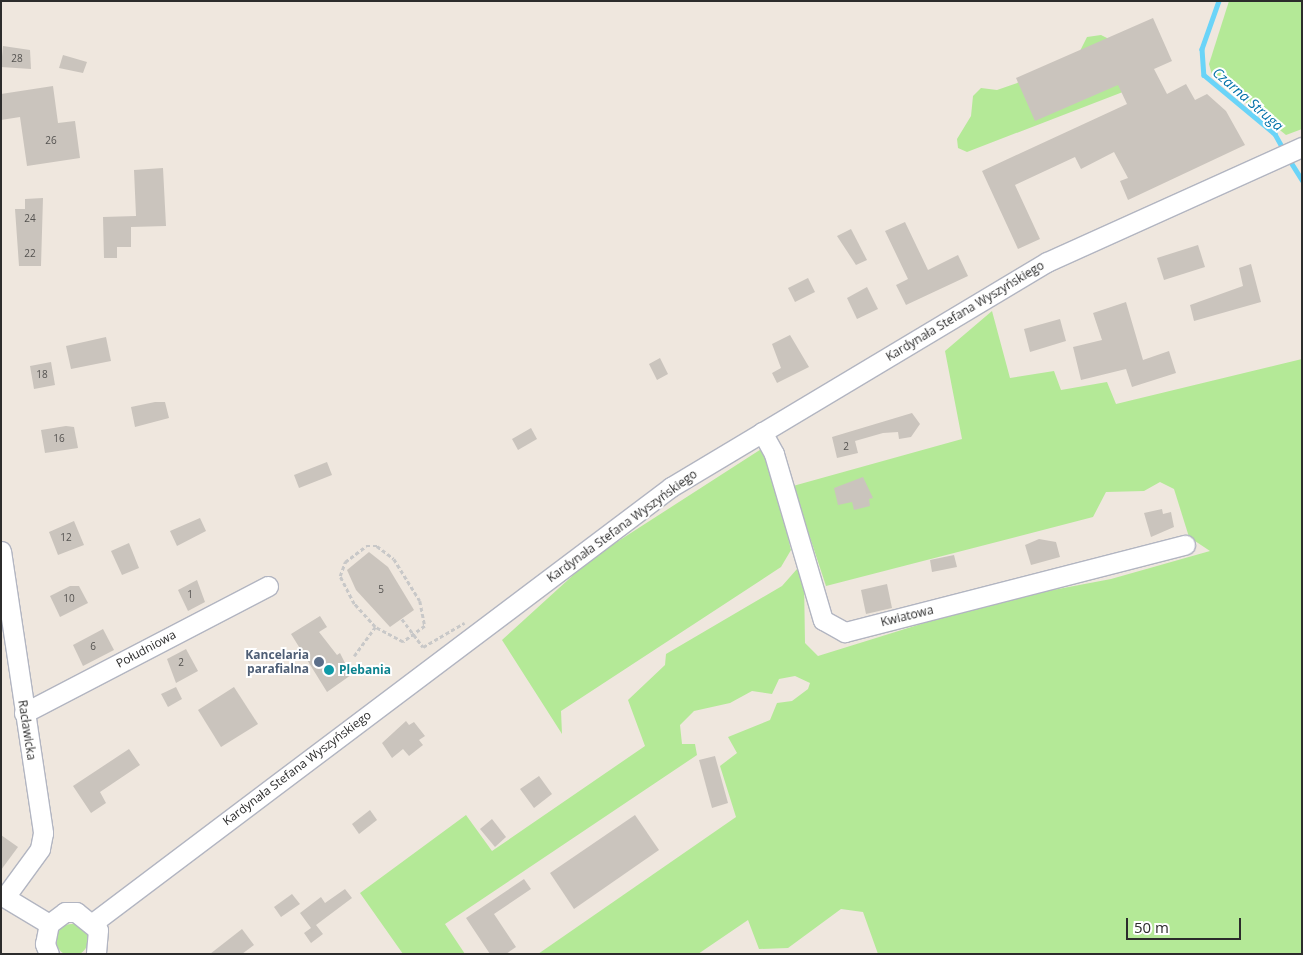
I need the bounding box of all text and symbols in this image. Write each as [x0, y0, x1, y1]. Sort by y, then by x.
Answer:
house number: 28 [11, 53, 23, 65]
water label: Czarna Struga [1209, 64, 1287, 134]
house number: 26 [45, 135, 57, 147]
house number: 24 [24, 213, 36, 225]
house number: 22 [24, 248, 36, 260]
street label: Kardynała Stefana Wyszyńskiego [883, 258, 1047, 364]
house number: 18 [36, 369, 48, 381]
house number: 16 [53, 433, 65, 445]
house number: 2 [843, 441, 849, 453]
street label: Kardynała Stefana Wyszyńskiego [544, 467, 700, 585]
house number: 12 [60, 532, 72, 544]
house number: 5 [378, 584, 384, 596]
house number: 1 [187, 589, 193, 601]
house number: 10 [63, 593, 75, 605]
street label: Kwiatowa [879, 603, 935, 629]
street label: Południowa [114, 627, 178, 671]
house number: 6 [90, 641, 96, 653]
place label: Kancelaria parafialna [245, 648, 309, 676]
marker: Kancelaria parafialna [313, 656, 325, 668]
house number: 2 [178, 657, 184, 669]
place label: Plebania [339, 663, 391, 677]
marker: Plebania [323, 664, 335, 676]
street label: Racławicka [15, 699, 39, 761]
street label: Kardynała Stefana Wyszyńskiego [220, 708, 374, 828]
scale bar [1128, 908, 1243, 940]
text: 50 m [1134, 917, 1169, 937]

